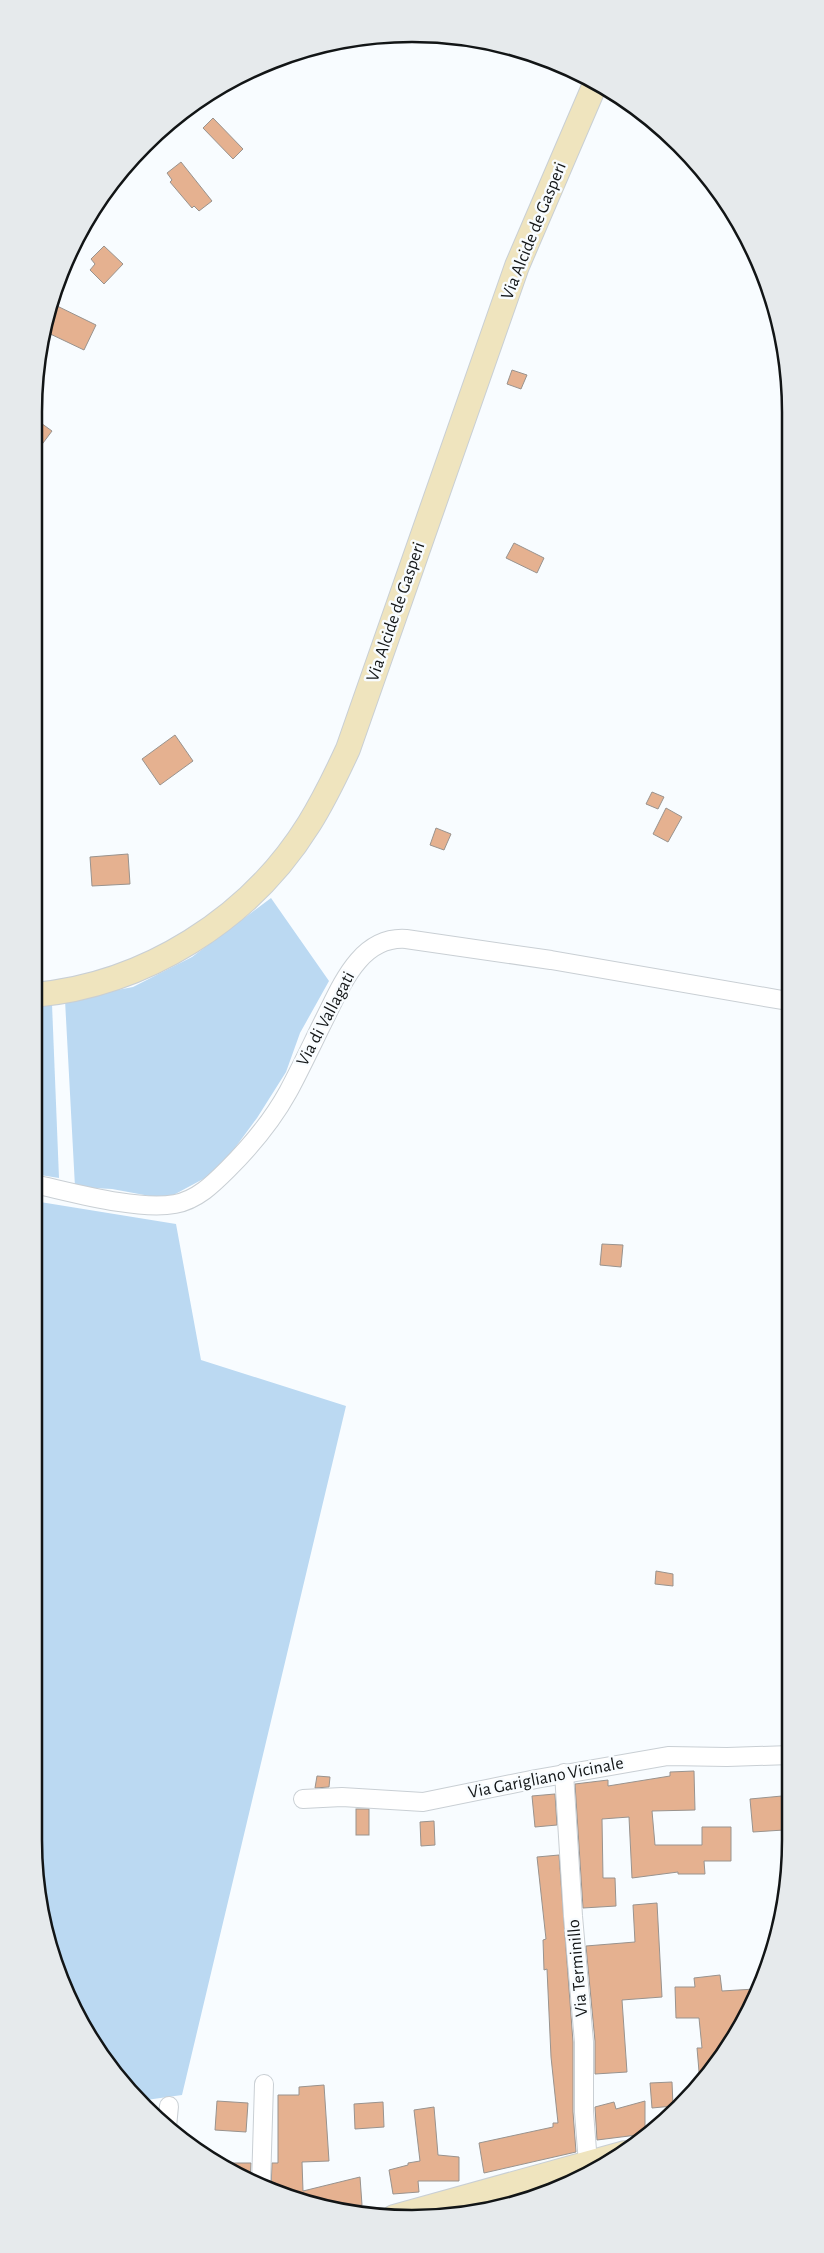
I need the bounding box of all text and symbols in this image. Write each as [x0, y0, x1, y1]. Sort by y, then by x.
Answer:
street label: Via Alcide de Gasperi [498, 160, 570, 302]
street label: Via Alcide de Gasperi [364, 540, 428, 684]
street label: Via di Vallagati [294, 969, 358, 1069]
street label: Via Garigliano Vicinale [467, 1754, 625, 1802]
street label: Via Terminillo [565, 1918, 591, 2017]

